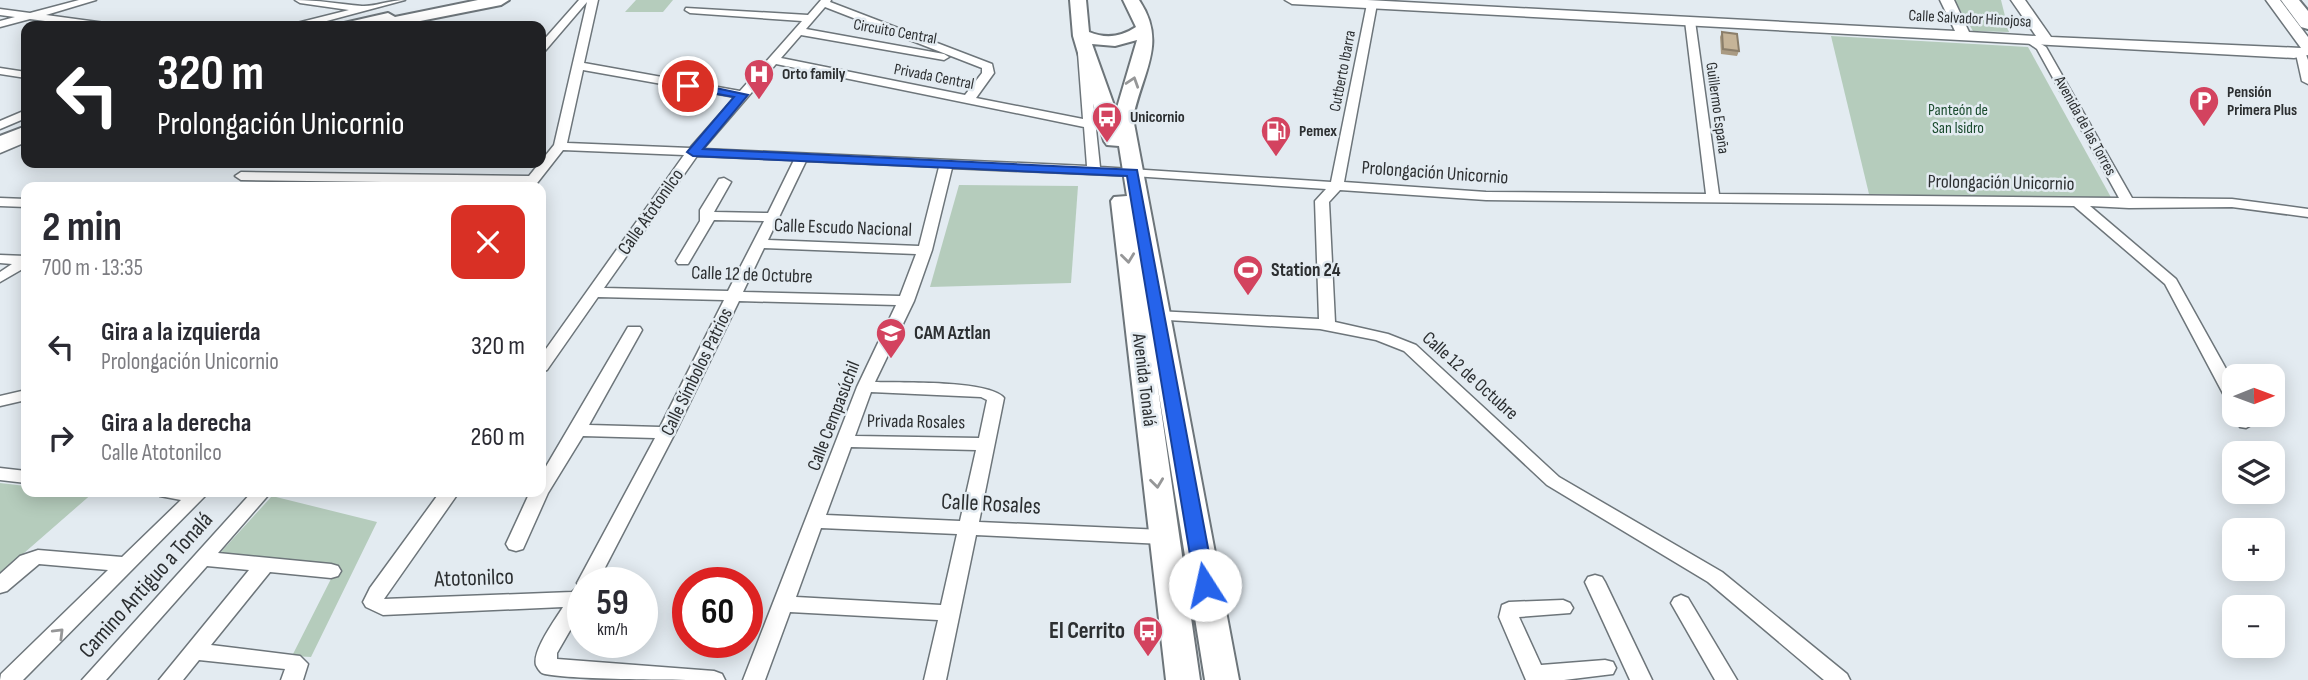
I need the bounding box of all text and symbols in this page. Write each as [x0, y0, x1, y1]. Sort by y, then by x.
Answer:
street label: Calle Salvador Hinojosa [1908, 6, 2032, 32]
street label: Circuito Central [852, 15, 938, 49]
street label: Cutberto Ibarra [1326, 29, 1360, 113]
text: 320 m [157, 45, 264, 104]
icon: left [42, 49, 133, 140]
pin [658, 56, 718, 116]
hospital icon: Orto family [742, 57, 776, 101]
street label: Privada Central [892, 60, 976, 94]
street label: Guillermo España [1701, 61, 1733, 155]
place label: Orto family [782, 65, 846, 84]
icon: arrive [669, 67, 707, 105]
street label: Avenida de las Torres [2049, 72, 2120, 179]
one-way arrow [1125, 77, 1139, 89]
place label: Pensión Primera Plus [2227, 83, 2297, 120]
parking icon: Pensión Primera Plus [2187, 84, 2221, 128]
bus stop icon: Unicornio [1090, 100, 1124, 144]
park label: Panteón de San Isidro [1928, 101, 1988, 138]
text: Prolongación Unicornio [157, 105, 404, 144]
place label: Unicornio [1130, 108, 1185, 127]
fuel station icon: Pemex [1259, 114, 1293, 158]
place label: Pemex [1299, 122, 1337, 141]
street label: Prolongación Unicornio [1361, 156, 1509, 190]
street label: Calle Atotonilco [613, 165, 689, 259]
street label: Prolongación Unicornio [1927, 170, 2075, 196]
text: 2 min [42, 202, 122, 253]
button: close [451, 205, 525, 279]
street label: Calle Escudo Nacional [774, 214, 912, 242]
one-way arrow [1121, 252, 1136, 264]
sports icon: Station 24 [1231, 253, 1265, 297]
text: 700 m · 13:35 [42, 254, 143, 282]
place label: Station 24 [1271, 259, 1341, 282]
street label: Calle 12 de Octubre [691, 261, 813, 289]
street label: Calle Símbolos Patrios [656, 304, 738, 440]
school or university icon: CAM Aztlan [874, 316, 908, 360]
text: Gira a la izquierda [101, 317, 261, 348]
place label: CAM Aztlan [914, 322, 991, 345]
street label: Calle 12 de Octubre [1417, 327, 1523, 425]
icon: left [42, 328, 80, 366]
text: 320 m [471, 331, 525, 362]
street label: Avenida Tonalá [1127, 331, 1161, 428]
text: Prolongación Unicornio [101, 348, 279, 376]
street label: Calle Cempasúchil [803, 358, 865, 474]
north arrow [2222, 364, 2286, 427]
map controls [2222, 364, 2285, 658]
text: Gira a la derecha [101, 408, 251, 439]
street label: Privada Rosales [867, 410, 965, 434]
icon: right [42, 419, 80, 457]
text: 260 m [470, 422, 525, 453]
text: Calle Atotonilco [101, 439, 222, 467]
button: layers [2222, 441, 2285, 504]
one-way arrow [1149, 478, 1164, 489]
street label: Calle Rosales [940, 487, 1042, 521]
street label: Camino Antiguo a Tonalá [73, 506, 219, 664]
button: + [2222, 518, 2285, 581]
position arrow [1168, 548, 1242, 622]
street label: Atotonilco [433, 563, 514, 593]
speed limit sign: 60 [672, 567, 763, 658]
text: 59 [597, 582, 628, 625]
button: − [2222, 595, 2285, 658]
bus stop icon: El Cerrito [1131, 614, 1165, 658]
place label: El Cerrito [1049, 617, 1125, 645]
text: km/h [597, 619, 628, 640]
one-way arrow [50, 628, 63, 641]

